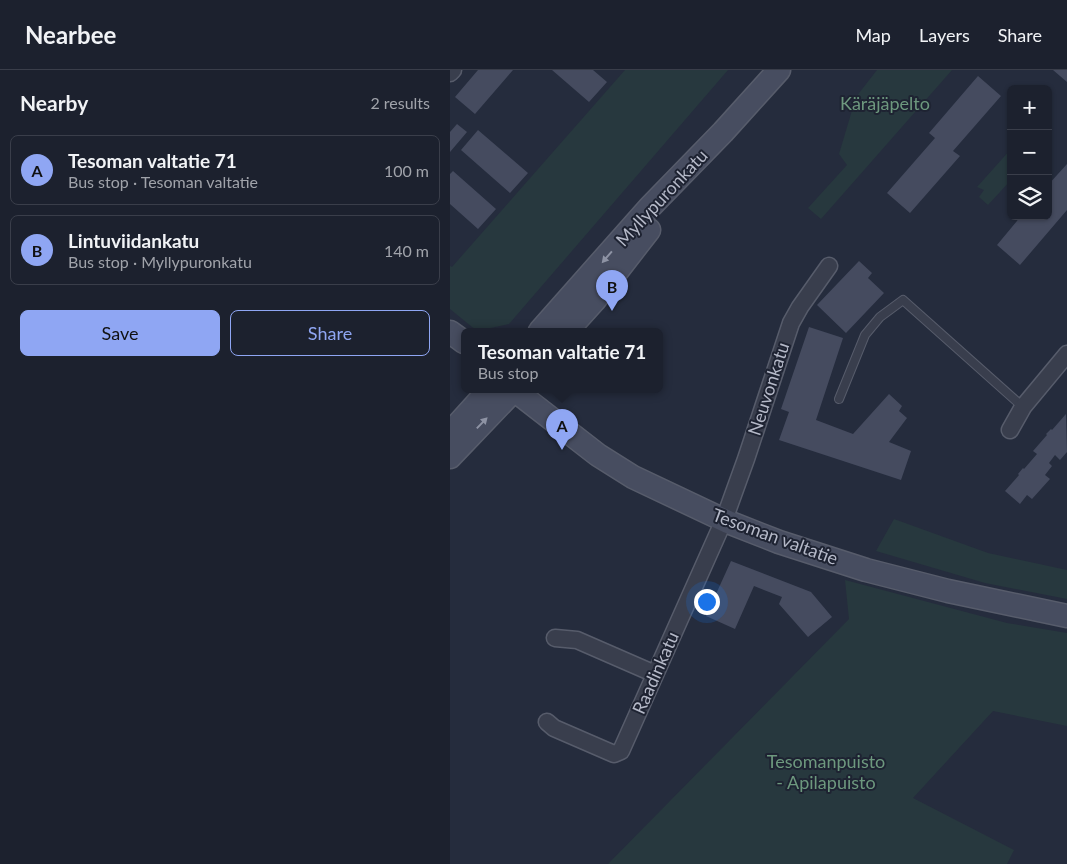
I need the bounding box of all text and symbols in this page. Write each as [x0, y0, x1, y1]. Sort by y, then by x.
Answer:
text: Nearbee [25, 20, 116, 49]
text: Map [855, 24, 891, 46]
text: Layers [919, 24, 970, 46]
text: Share [998, 24, 1042, 46]
map controls [1007, 85, 1052, 220]
button: + [1007, 85, 1052, 130]
text: Nearby [20, 90, 88, 115]
park label: Käräjäpelto [840, 92, 930, 114]
text: 2 results [370, 93, 430, 112]
button: − [1007, 130, 1052, 175]
street label: Myllypuronkatu [611, 144, 712, 250]
text: Tesoman valtatie 71 [68, 149, 237, 172]
text: A [31, 161, 43, 180]
text: 100 m [384, 161, 429, 180]
text: Bus stop · Tesoman valtatie [68, 172, 258, 191]
button: layers [1007, 175, 1052, 220]
text: Lintuviidankatu [68, 229, 199, 252]
text: B [32, 241, 42, 260]
text: 140 m [384, 241, 429, 260]
one-way arrow [601, 250, 613, 262]
text: Bus stop · Myllypuronkatu [68, 252, 252, 271]
pin: B [596, 270, 628, 311]
button: Save [20, 310, 220, 356]
button: Share [230, 310, 430, 356]
popup [461, 328, 663, 393]
street label: Neuvonkatu [743, 339, 793, 438]
text: Tesoman valtatie 71 [478, 340, 646, 363]
text: Bus stop [478, 363, 538, 382]
pin: A [546, 409, 578, 450]
one-way arrow [476, 418, 488, 430]
street label: Tesoman valtatie [710, 503, 841, 569]
your location [694, 589, 720, 615]
street label: Raadinkatu [627, 628, 683, 717]
park label: Tesomanpuisto - Apilapuisto [767, 750, 885, 793]

